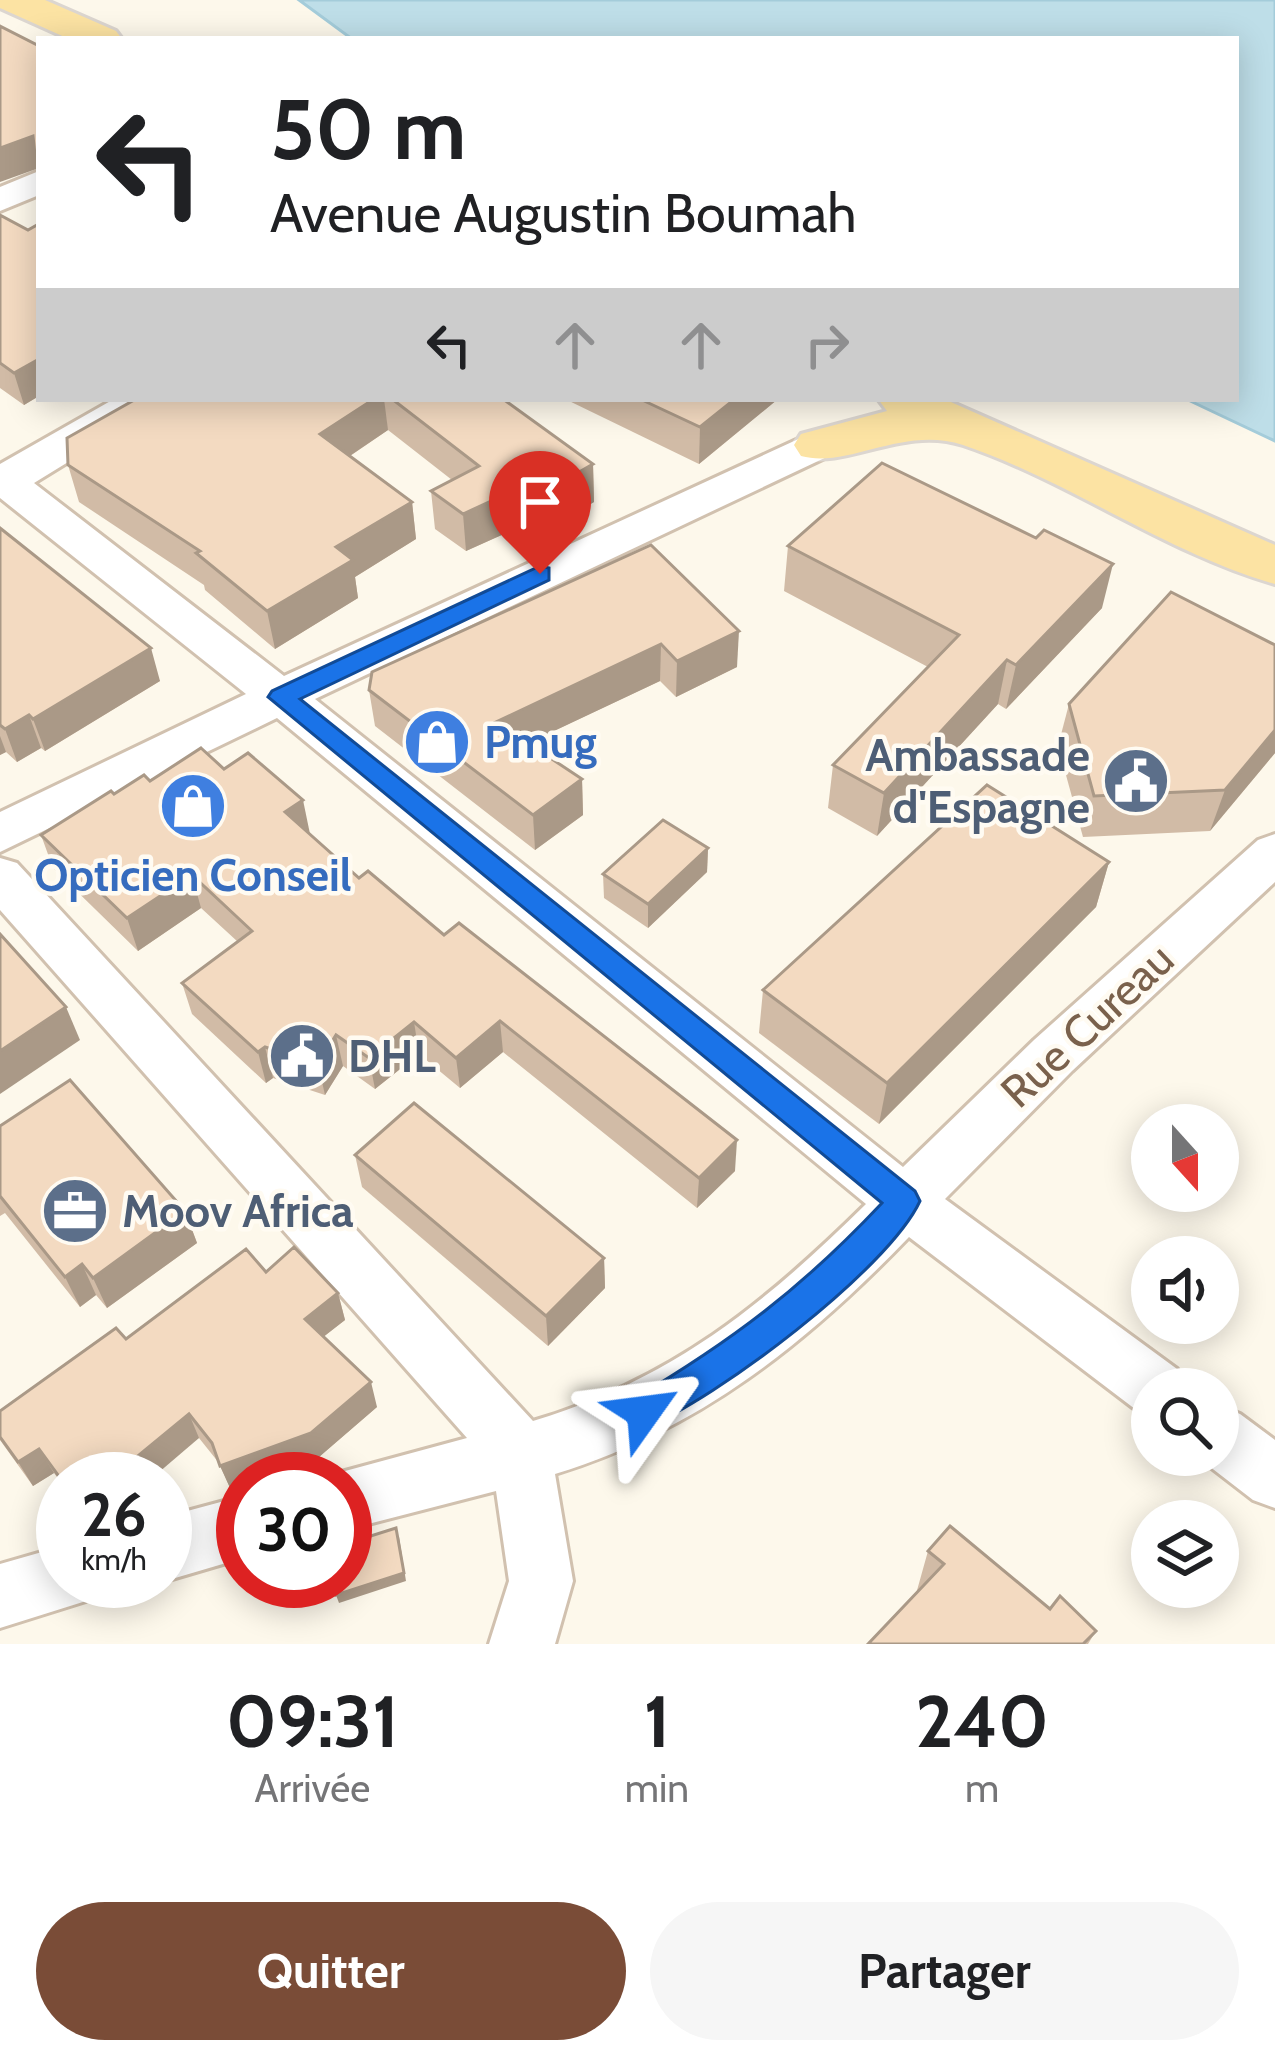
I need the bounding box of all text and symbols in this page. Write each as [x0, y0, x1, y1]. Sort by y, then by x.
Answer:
text: 50 m [270, 78, 466, 180]
icon: left [72, 84, 228, 240]
text: Avenue Augustin Boumah [270, 180, 857, 246]
icon: left [416, 312, 482, 378]
icon: ahead [542, 312, 608, 378]
icon: ahead [668, 312, 734, 378]
icon: right [794, 312, 860, 378]
pin [489, 451, 591, 574]
icon: arrive [507, 469, 573, 535]
shop icon: Pmug [402, 707, 472, 777]
place label: Pmug [484, 715, 597, 769]
place label: Ambassade d'Espagne [865, 728, 1090, 834]
public building icon: Ambassade d'Espagne [1101, 746, 1171, 816]
shop icon: Opticien Conseil [158, 771, 228, 841]
place label: Opticien Conseil [34, 848, 352, 902]
street label: Rue Cureau [990, 932, 1184, 1118]
public building icon: DHL [267, 1021, 337, 1091]
place label: DHL [348, 1029, 436, 1083]
north arrow [1131, 1104, 1239, 1212]
map controls [1131, 1104, 1239, 1608]
office icon: Moov Africa [40, 1176, 110, 1246]
place label: Moov Africa [122, 1184, 354, 1238]
button: sound [1131, 1236, 1239, 1344]
position arrow [581, 1349, 707, 1475]
button: search [1131, 1368, 1239, 1476]
speed limit sign: 30 [216, 1452, 372, 1608]
text: 26 [81, 1478, 147, 1551]
button: layers [1131, 1500, 1239, 1608]
text: km/h [81, 1541, 147, 1578]
text: 09:31 [226, 1678, 399, 1765]
text: 1 [644, 1678, 670, 1765]
text: 240 [915, 1678, 1049, 1765]
text: Arrivée [255, 1764, 370, 1812]
text: min [625, 1764, 689, 1812]
text: m [965, 1764, 999, 1812]
button: Quitter [36, 1902, 626, 2040]
button: Partager [650, 1902, 1239, 2040]

